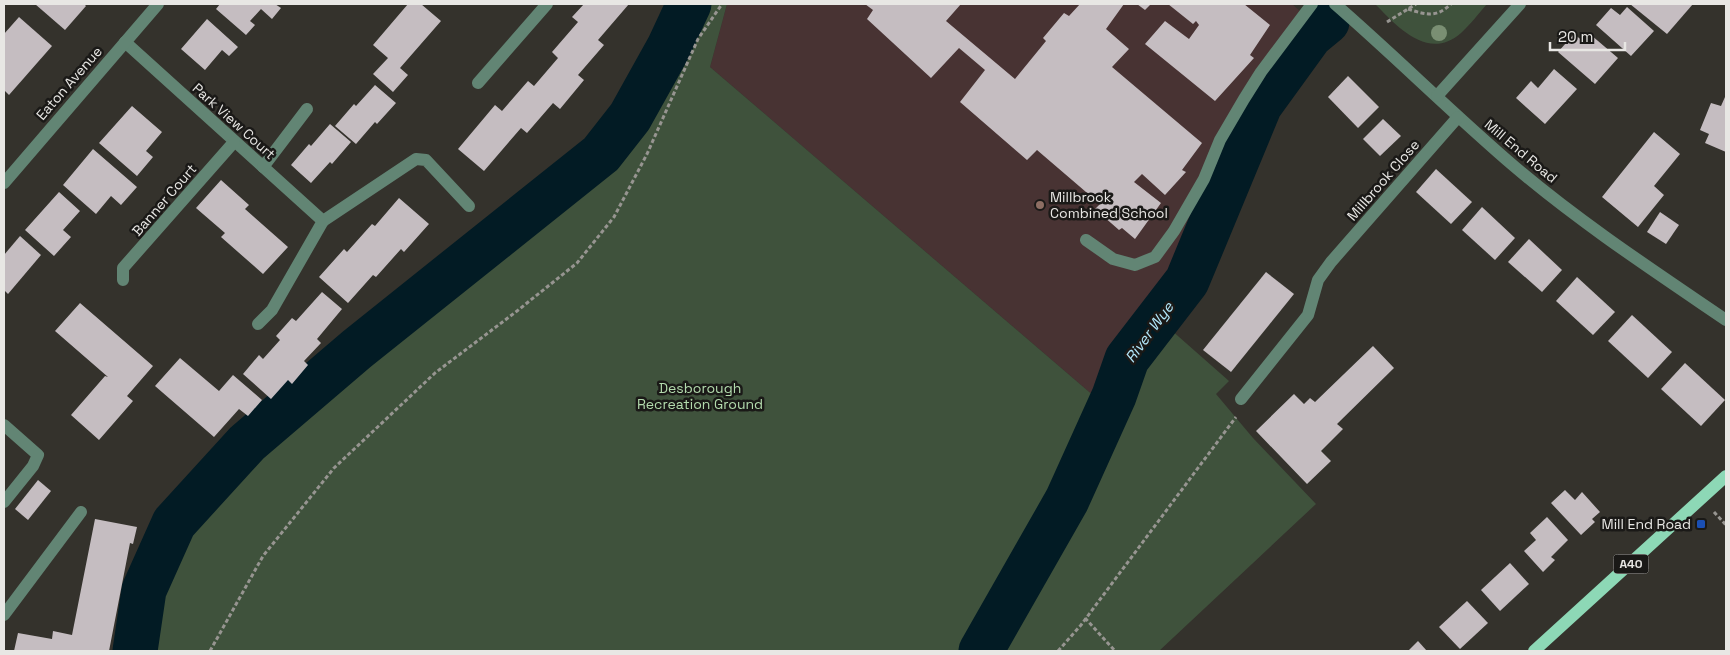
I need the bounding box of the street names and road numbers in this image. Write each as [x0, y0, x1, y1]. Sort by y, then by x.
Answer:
street label: Eaton Avenue [32, 42, 106, 124]
street label: Park View Court [189, 79, 279, 163]
street label: Mill End Road [1481, 115, 1561, 187]
street label: Millbrook Close [1343, 136, 1423, 224]
street label: Banner Court [128, 160, 200, 240]
road number: A40 [1614, 554, 1648, 574]

